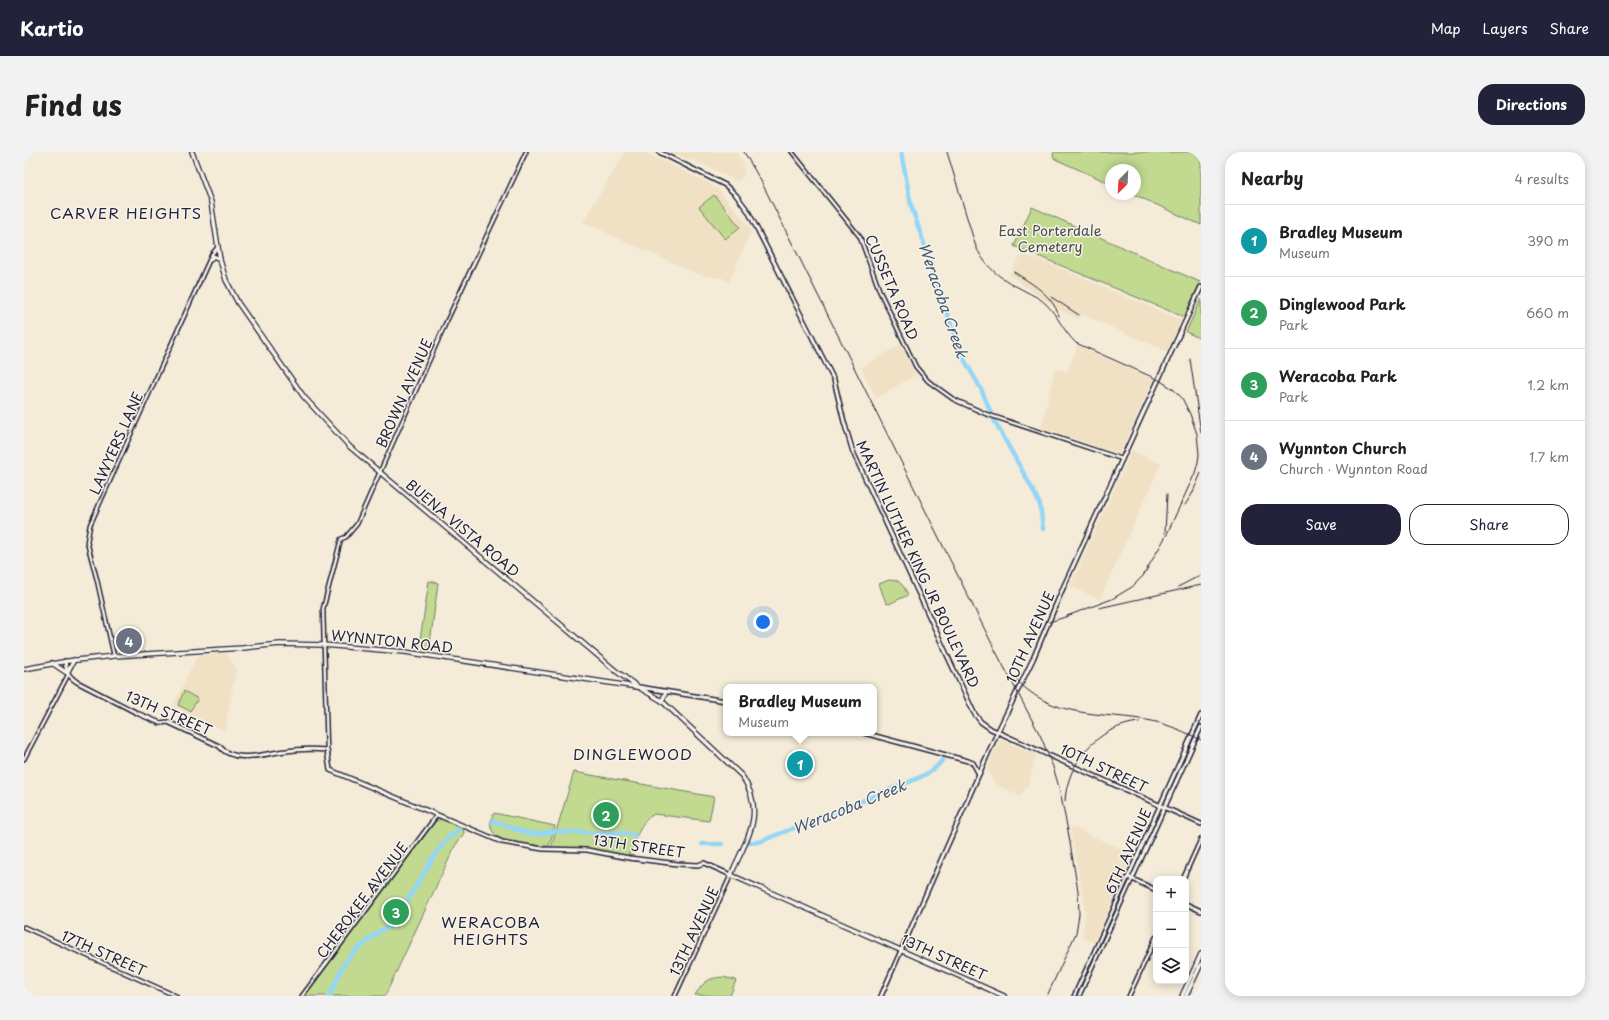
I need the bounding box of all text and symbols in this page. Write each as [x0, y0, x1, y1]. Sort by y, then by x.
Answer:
text: Kartio [20, 14, 83, 42]
text: Map [1431, 18, 1461, 39]
text: Layers [1483, 18, 1528, 39]
text: Share [1550, 18, 1589, 39]
text: Find us [24, 83, 122, 126]
button: Directions [1478, 84, 1585, 125]
north arrow [1105, 164, 1141, 200]
text: Nearby [1241, 165, 1303, 191]
text: 4 results [1515, 169, 1569, 188]
district label: CARVER HEIGHTS [50, 201, 202, 224]
park label: East Porterdale Cemetery [998, 220, 1102, 257]
text: Bradley Museum [1279, 220, 1403, 243]
street label: CUSSETA ROAD [860, 231, 924, 343]
text: 1 [1251, 231, 1257, 250]
text: 390 m [1527, 231, 1569, 250]
water label: Weracoba Creek [913, 239, 975, 362]
text: Museum [1279, 243, 1330, 262]
text: Dinglewood Park [1279, 292, 1406, 315]
text: 2 [1249, 303, 1259, 322]
text: 660 m [1526, 303, 1569, 322]
text: Park [1279, 315, 1308, 334]
street label: BROWN AVENUE [370, 335, 438, 451]
text: Weracoba Park [1279, 364, 1397, 387]
text: 3 [1250, 375, 1258, 394]
text: 1.2 km [1528, 375, 1569, 394]
text: Park [1279, 387, 1308, 406]
street label: LAWYERS LANE [84, 388, 148, 498]
text: Wynnton Church [1279, 436, 1407, 459]
street label: MARTIN LUTHER KING JR BOULEVARD [851, 437, 985, 691]
text: 4 [1250, 447, 1258, 466]
text: 1.7 km [1529, 447, 1569, 466]
text: Church · Wynnton Road [1279, 459, 1428, 478]
street label: BUENA VISTA ROAD [402, 474, 524, 582]
button: Save [1241, 504, 1401, 545]
button: Share [1409, 504, 1569, 545]
street label: 10TH AVENUE [1000, 588, 1060, 686]
your location [753, 612, 773, 632]
street label: WYNNTON ROAD [330, 624, 454, 658]
pin: 4 [116, 626, 142, 656]
popup [723, 684, 877, 736]
street label: 13TH STREET [123, 685, 216, 741]
text: Bradley Museum [738, 689, 862, 712]
text: Museum [738, 712, 789, 731]
street label: 10TH STREET [1057, 739, 1152, 798]
district label: DINGLEWOOD [573, 742, 693, 765]
pin: 1 [787, 749, 813, 779]
water label: Weracoba Creek [789, 772, 910, 839]
pin: 2 [593, 800, 619, 830]
street label: 6TH AVENUE [1100, 804, 1156, 897]
street label: 13TH STREET [592, 829, 687, 863]
street label: CHEROKEE AVENUE [311, 837, 413, 963]
map controls [1153, 876, 1189, 984]
button: + [1153, 876, 1189, 912]
street label: 13TH AVENUE [664, 883, 724, 979]
pin: 3 [383, 897, 409, 927]
district label: WERACOBA HEIGHTS [441, 910, 541, 950]
button: − [1153, 912, 1189, 948]
street label: 17TH STREET [58, 925, 150, 981]
street label: 13TH STREET [898, 929, 991, 986]
button: layers [1153, 948, 1189, 984]

